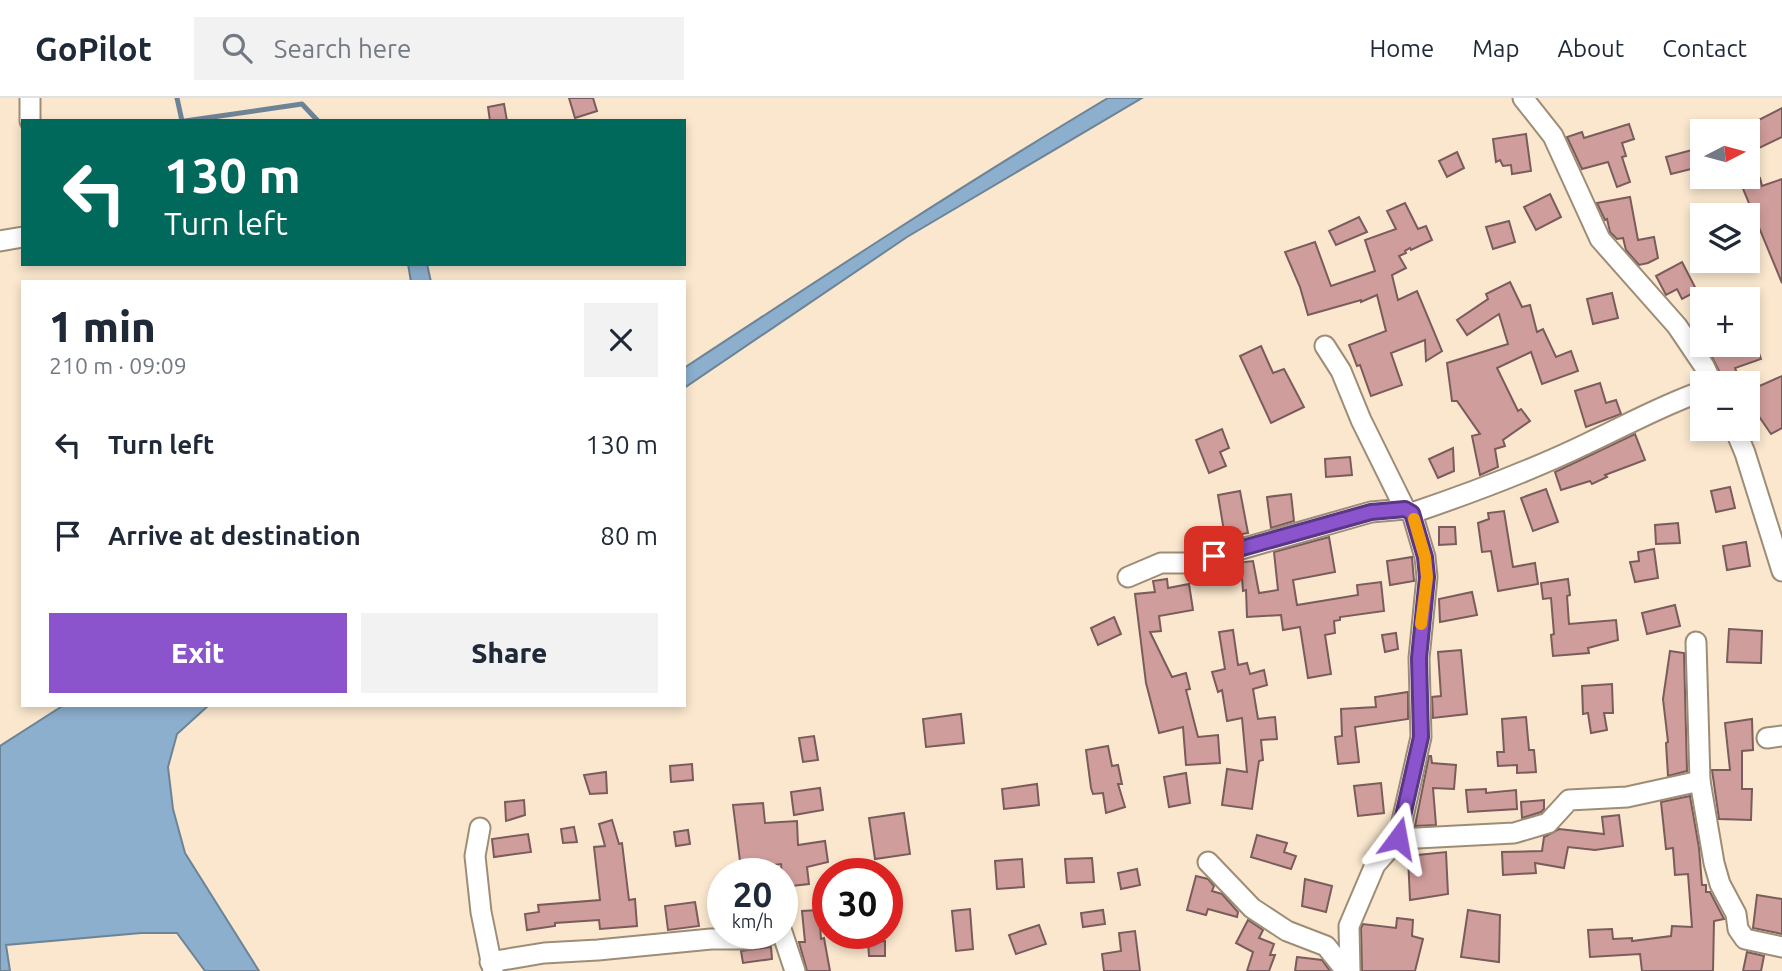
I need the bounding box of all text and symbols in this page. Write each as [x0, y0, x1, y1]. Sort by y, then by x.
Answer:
search box [194, 17, 684, 80]
icon: search [218, 29, 256, 67]
text: GoPilot [35, 30, 152, 67]
text: Search here [274, 34, 411, 63]
text: Home [1369, 35, 1434, 62]
text: Map [1472, 35, 1519, 62]
text: About [1557, 35, 1624, 62]
text: Contact [1662, 35, 1747, 62]
north arrow [1690, 119, 1760, 189]
map controls [1690, 119, 1760, 441]
icon: left [49, 147, 140, 238]
text: 130 m [164, 147, 301, 202]
button: layers [1690, 203, 1760, 273]
text: Turn left [164, 205, 288, 241]
button: + [1690, 287, 1760, 357]
text: 1 min [49, 303, 156, 350]
button: close [584, 303, 658, 377]
text: 210 m · 09:09 [49, 353, 187, 378]
button: − [1690, 371, 1760, 441]
icon: left [49, 426, 87, 464]
text: Turn left [108, 430, 214, 459]
text: 130 m [586, 430, 658, 459]
icon: arrive [49, 517, 87, 555]
text: Arrive at destination [108, 521, 361, 550]
text: 80 m [600, 521, 658, 550]
pin [1184, 526, 1244, 586]
icon: arrive [1195, 537, 1233, 575]
button: Exit [49, 613, 347, 693]
button: Share [361, 613, 658, 693]
position arrow [1361, 801, 1435, 875]
speed limit sign: 30 [812, 858, 903, 949]
text: 20 [733, 874, 772, 914]
text: km/h [732, 911, 773, 931]

